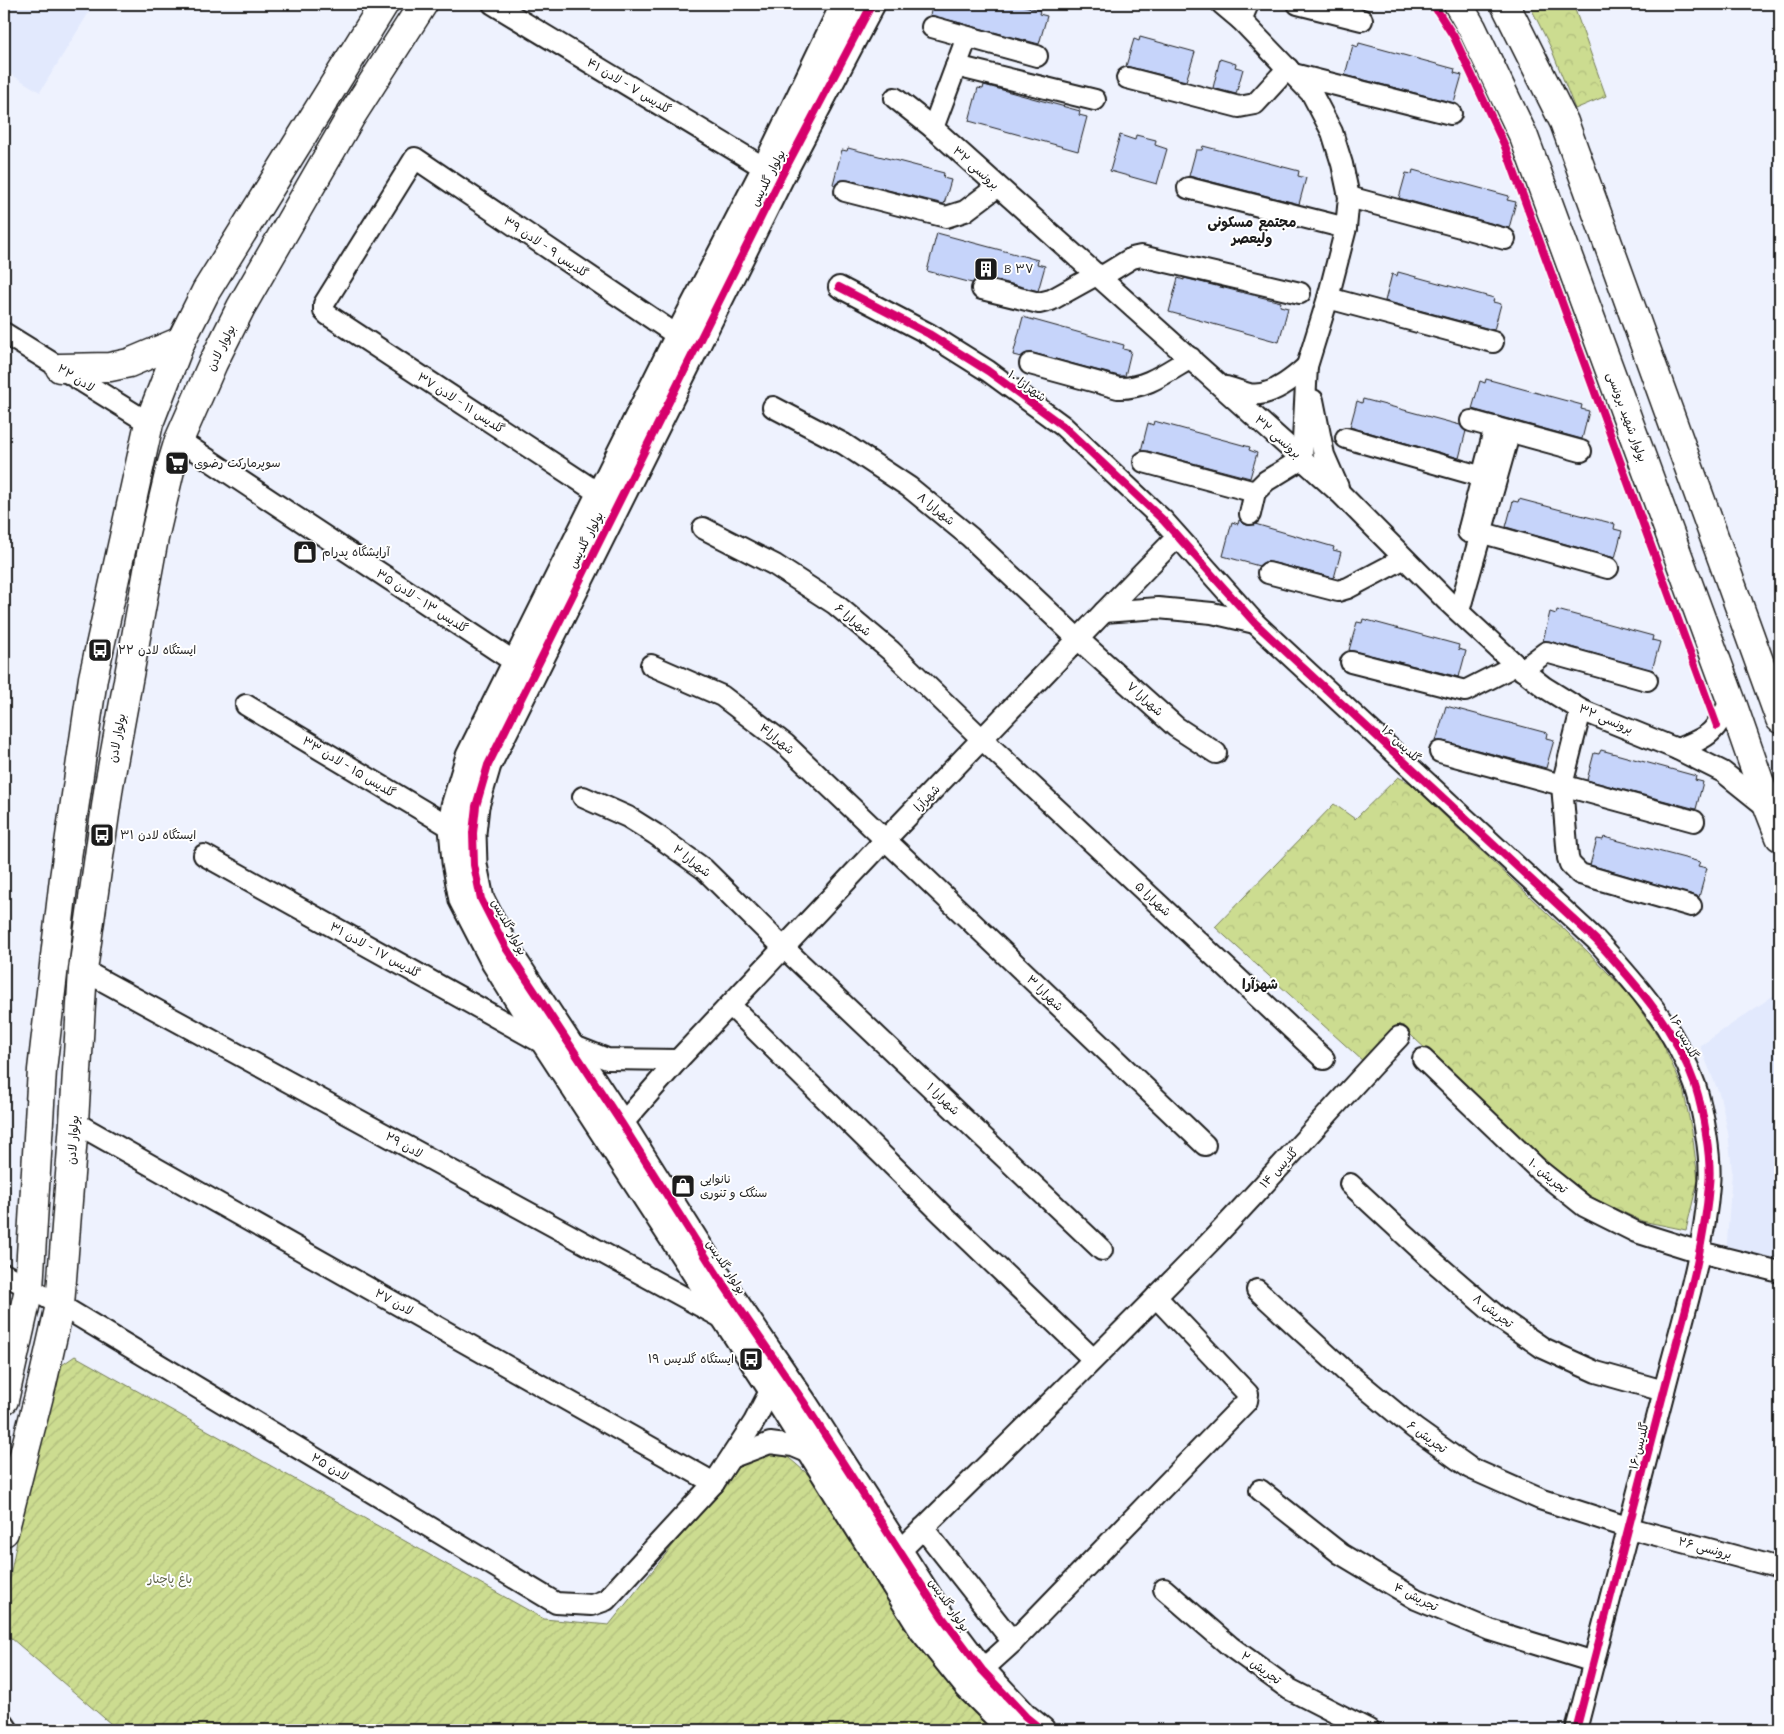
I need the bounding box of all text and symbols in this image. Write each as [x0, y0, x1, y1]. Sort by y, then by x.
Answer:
street label: گلدیس ۷ - لادن ۴۱ [584, 54, 675, 117]
street label: برونسی ۳۲ [949, 142, 1003, 193]
street label: بولوار گلدیس [746, 146, 789, 209]
street label: گلدیس ۹ - لادن ۳۹ [501, 212, 592, 280]
district label: مجتمع مسکونی ولیعصر [1208, 212, 1296, 247]
building icon: B ۳۷ [973, 256, 999, 282]
place label: B ۳۷ [1004, 260, 1034, 276]
street label: بولوار لادن [202, 322, 239, 374]
street label: لادن ۲۲ [55, 360, 98, 395]
street label: شهرارا ۱۰ [1005, 366, 1050, 405]
street label: گلدیس ۱۱ - لادن ۳۷ [415, 368, 508, 436]
street label: بولوار شهید برونسی [1603, 370, 1652, 464]
street label: برونسی ۳۲ [1251, 411, 1305, 462]
supermarket icon: سوپرمارکت رضوی [164, 450, 190, 476]
place label: سوپرمارکت رضوی [194, 454, 280, 471]
street label: شهرارا ۸ [915, 488, 959, 528]
street label: بولوار گلدیس [564, 508, 607, 571]
shop icon: آرایشگاه پدرام [292, 539, 318, 565]
place label: آرایشگاه پدرام [322, 543, 391, 561]
street label: گلدیس ۱۳ - لادن ۳۵ [374, 565, 471, 636]
street label: شهرارا ۶ [832, 599, 875, 639]
bus stop icon: ایستگاه لادن ۲۲ [87, 637, 113, 663]
place label: ایستگاه لادن ۲۲ [118, 641, 196, 657]
street label: شهرارا ۷ [1124, 678, 1167, 719]
street label: برونسی ۳۲ [1576, 700, 1636, 738]
street label: بولوار لادن [104, 712, 129, 764]
street label: شهرارا۴ [757, 719, 798, 757]
street label: گلدیس ۱۶ [1379, 721, 1425, 766]
street label: گلدیس ۱۵ - لادن ۳۳ [300, 732, 399, 800]
street label: شهرآرا [910, 781, 943, 814]
bus stop icon: ایستگاه لادن ۳۱ [89, 822, 115, 848]
place label: ایستگاه لادن ۳۱ [120, 826, 196, 842]
street label: شهرارا ۲ [670, 840, 715, 880]
street label: شهرارا ۵ [1132, 877, 1175, 919]
street label: بولوار گلدیس [487, 896, 531, 958]
street label: گلدیس ۱۷ - لادن ۳۱ [327, 918, 423, 981]
street label: شهرارا ۳ [1024, 971, 1068, 1014]
district label: شهرآرا [1242, 974, 1278, 993]
street label: گلدیس ۱۶ [1667, 1011, 1703, 1062]
street label: شهرارا ۱ [924, 1079, 964, 1118]
street label: بولوار لادن [62, 1115, 83, 1165]
street label: لادن ۲۹ [383, 1127, 426, 1161]
street label: گلدیس ۱۴ [1255, 1144, 1301, 1191]
street label: تجریش ۱۰ [1525, 1154, 1572, 1197]
place label: نانوایی سنگک و تنوری [700, 1170, 767, 1201]
shop icon: نانوایی سنگک و تنوری [670, 1173, 696, 1199]
street label: بولوار گلدیس [702, 1236, 750, 1297]
street label: لادن ۲۷ [373, 1284, 416, 1318]
street label: تجریش ۸ [1470, 1290, 1517, 1332]
bus stop icon: ایستگاه گلدیس ۱۹ [738, 1346, 764, 1372]
place label: ایستگاه گلدیس ۱۹ [648, 1350, 734, 1366]
street label: تجریش ۶ [1404, 1416, 1451, 1457]
street label: گلدیس ۱۶ [1624, 1420, 1652, 1471]
street label: لادن ۲۵ [309, 1449, 352, 1484]
street label: برونسی ۲۶ [1676, 1532, 1734, 1563]
park label: باغ پاچنار [147, 1570, 192, 1588]
street label: بولوار گلدیس [925, 1575, 974, 1635]
street label: تجریش ۴ [1391, 1578, 1442, 1615]
street label: تجریش ۲ [1238, 1647, 1285, 1688]

